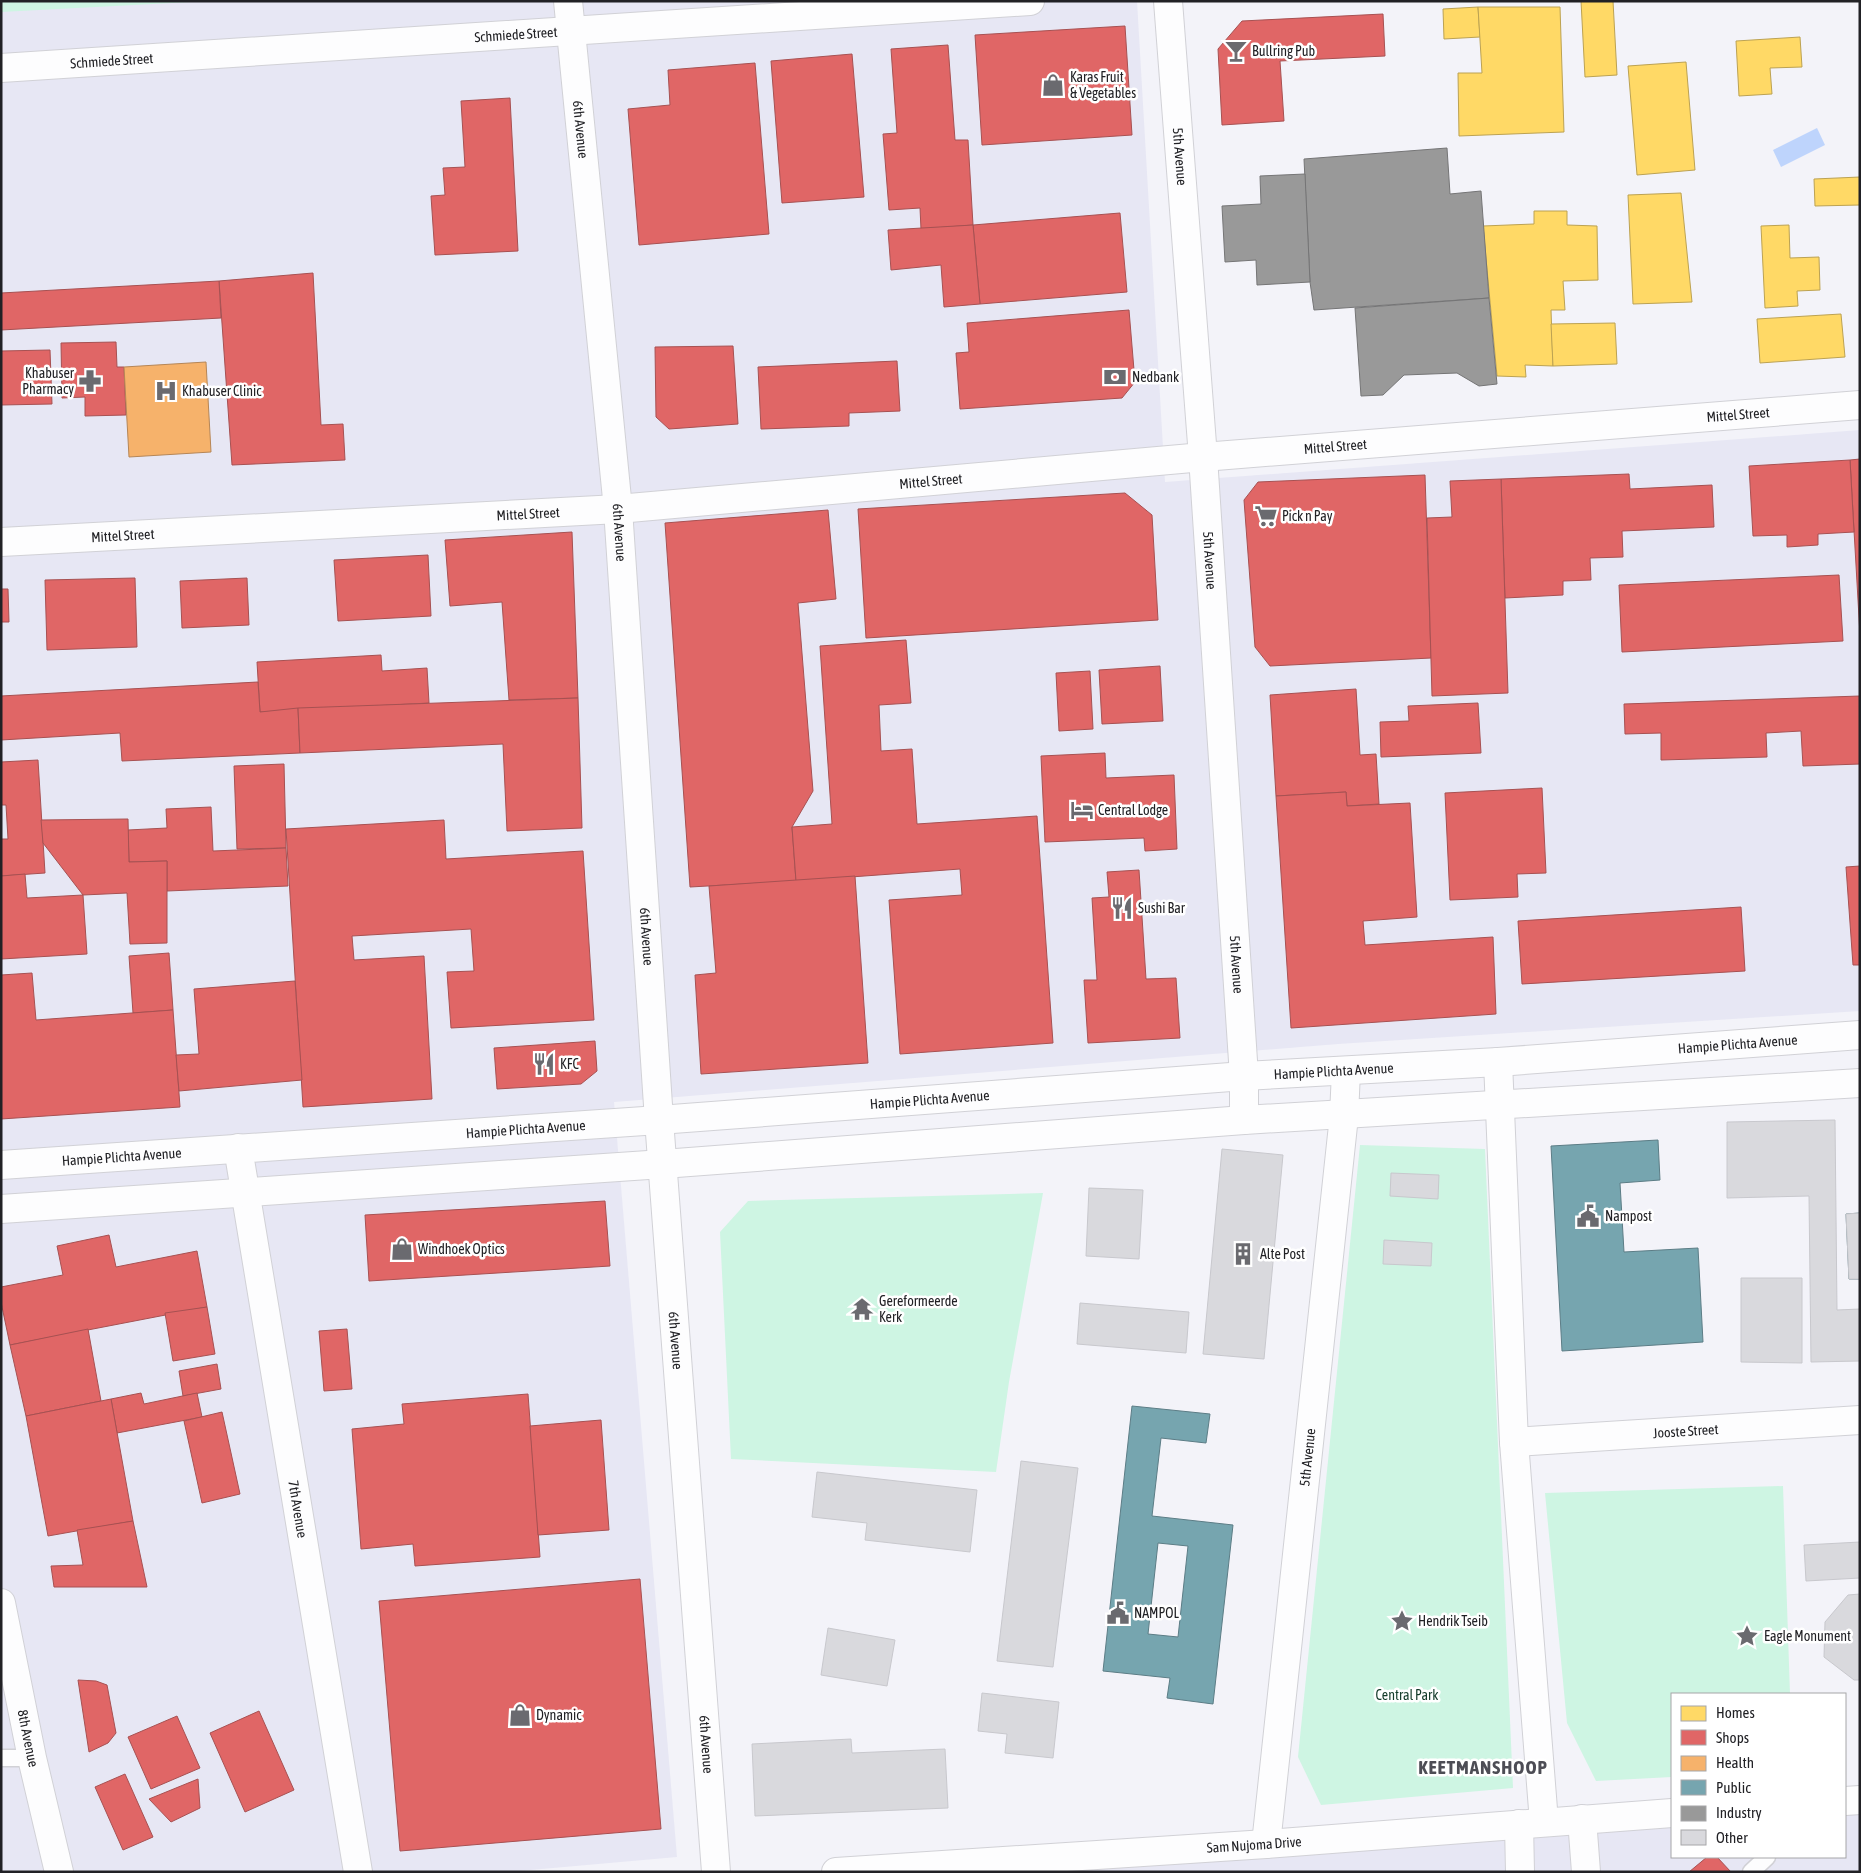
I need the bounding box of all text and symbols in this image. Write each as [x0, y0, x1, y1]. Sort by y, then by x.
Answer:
street label: Schmiede Street [474, 24, 558, 45]
bar icon: Bullring Pub [1223, 38, 1249, 64]
place label: Bullring Pub [1252, 43, 1316, 59]
street label: Schmiede Street [70, 50, 154, 71]
place label: Karas Fruit & Vegetables [1070, 69, 1136, 101]
shop icon: Karas Fruit & Vegetables [1040, 72, 1066, 98]
street label: 6th Avenue [570, 100, 591, 159]
street label: 5th Avenue [1170, 127, 1190, 186]
bank icon: Nedbank [1102, 364, 1128, 390]
place label: Khabuser Pharmacy [22, 365, 75, 397]
pharmacy icon: Khabuser Pharmacy [77, 368, 103, 394]
place label: Nedbank [1132, 369, 1179, 385]
hospital icon: Khabuser Clinic [153, 378, 179, 404]
place label: Khabuser Clinic [182, 383, 262, 399]
street label: Mittel Street [1706, 404, 1770, 425]
street label: Mittel Street [1303, 436, 1368, 457]
street label: Mittel Street [899, 470, 963, 492]
street label: 6th Avenue [609, 503, 630, 562]
supermarket icon: Pick n Pay [1253, 503, 1279, 529]
street label: Mittel Street [496, 504, 560, 523]
place label: Pick n Pay [1282, 508, 1333, 524]
street label: Mittel Street [91, 526, 155, 545]
street label: 5th Avenue [1200, 531, 1220, 590]
hotel icon: Central Lodge [1069, 797, 1095, 823]
place label: Central Lodge [1098, 802, 1168, 818]
restaurant icon: Sushi Bar [1109, 895, 1135, 921]
place label: Sushi Bar [1138, 900, 1186, 916]
street label: 6th Avenue [637, 907, 657, 966]
street label: 5th Avenue [1227, 935, 1247, 994]
street label: Hampie Plichta Avenue [1677, 1032, 1798, 1057]
restaurant icon: KFC [531, 1051, 557, 1077]
place label: KFC [560, 1056, 580, 1072]
street label: Hampie Plichta Avenue [1273, 1060, 1394, 1082]
street label: Hampie Plichta Avenue [869, 1087, 990, 1112]
street label: Hampie Plichta Avenue [465, 1117, 586, 1141]
street label: Hampie Plichta Avenue [61, 1145, 182, 1169]
public building icon: Nampost [1575, 1203, 1601, 1229]
place label: Nampost [1605, 1208, 1652, 1224]
shop icon: Windhoek Optics [389, 1236, 415, 1262]
place label: Windhoek Optics [418, 1241, 505, 1257]
building icon: Alte Post [1230, 1241, 1256, 1267]
place label: Alte Post [1260, 1246, 1305, 1262]
place label: Gereformeerde Kerk [879, 1293, 958, 1325]
temple icon: Gereformeerde Kerk [849, 1296, 875, 1322]
street label: 6th Avenue [666, 1311, 686, 1370]
street label: Jooste Street [1652, 1421, 1719, 1441]
street label: 5th Avenue [1296, 1427, 1318, 1487]
street label: 7th Avenue [285, 1479, 310, 1539]
public building icon: NAMPOL [1105, 1600, 1131, 1626]
place label: NAMPOL [1134, 1605, 1180, 1621]
place icon: Hendrik Tseib [1389, 1608, 1415, 1634]
place label: Hendrik Tseib [1418, 1613, 1488, 1629]
place icon: Eagle Monument [1734, 1623, 1760, 1649]
place label: Eagle Monument [1764, 1628, 1851, 1644]
park label: Central Park [1376, 1687, 1438, 1703]
legend [1671, 1693, 1846, 1858]
shop icon: Dynamic [507, 1702, 533, 1728]
text: Homes [1716, 1704, 1755, 1721]
place label: Dynamic [536, 1707, 582, 1723]
street label: 8th Avenue [15, 1708, 42, 1769]
street label: 6th Avenue [696, 1715, 717, 1774]
text: Shops [1716, 1729, 1749, 1746]
text: Health [1716, 1754, 1754, 1771]
district label: KEETMANSHOOP [1418, 1756, 1548, 1778]
text: Public [1716, 1779, 1751, 1796]
text: Industry [1716, 1804, 1762, 1821]
text: Other [1716, 1829, 1748, 1846]
street label: Sam Nujoma Drive [1206, 1833, 1302, 1856]

